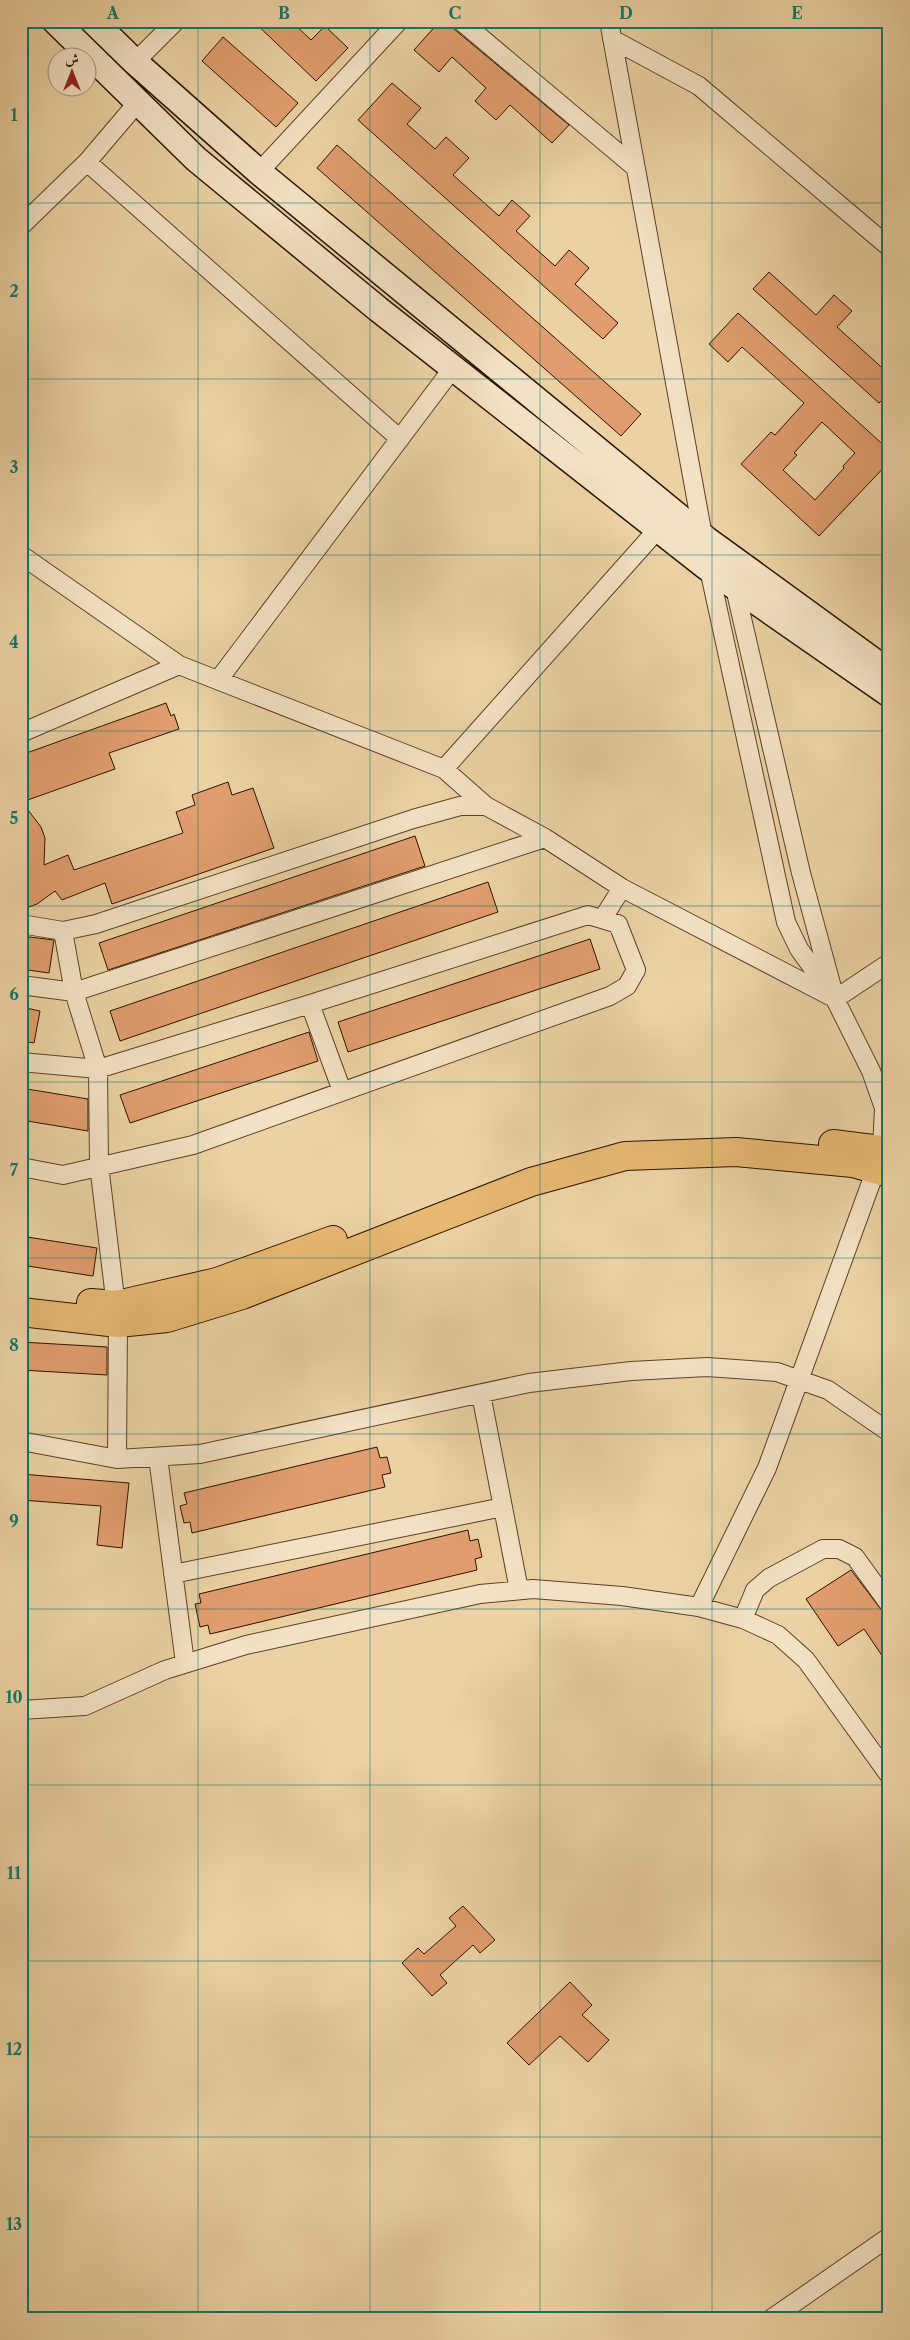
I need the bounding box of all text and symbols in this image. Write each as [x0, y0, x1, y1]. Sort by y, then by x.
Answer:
text: A [106, 3, 120, 23]
text: B [278, 3, 290, 23]
text: C [449, 3, 461, 23]
text: D [619, 3, 633, 23]
text: E [791, 3, 803, 23]
north arrow [48, 48, 98, 98]
text: ش [65, 50, 79, 68]
text: 1 [10, 105, 18, 125]
text: 2 [9, 281, 19, 301]
text: 3 [9, 457, 19, 477]
text: 4 [9, 632, 19, 652]
text: 5 [10, 808, 19, 828]
text: 6 [9, 984, 19, 1004]
text: 7 [10, 1160, 19, 1180]
text: 8 [9, 1335, 19, 1355]
text: 9 [9, 1511, 19, 1531]
text: 10 [5, 1687, 23, 1707]
text: 11 [7, 1863, 22, 1883]
text: 12 [6, 2039, 22, 2059]
text: 13 [6, 2214, 22, 2234]

